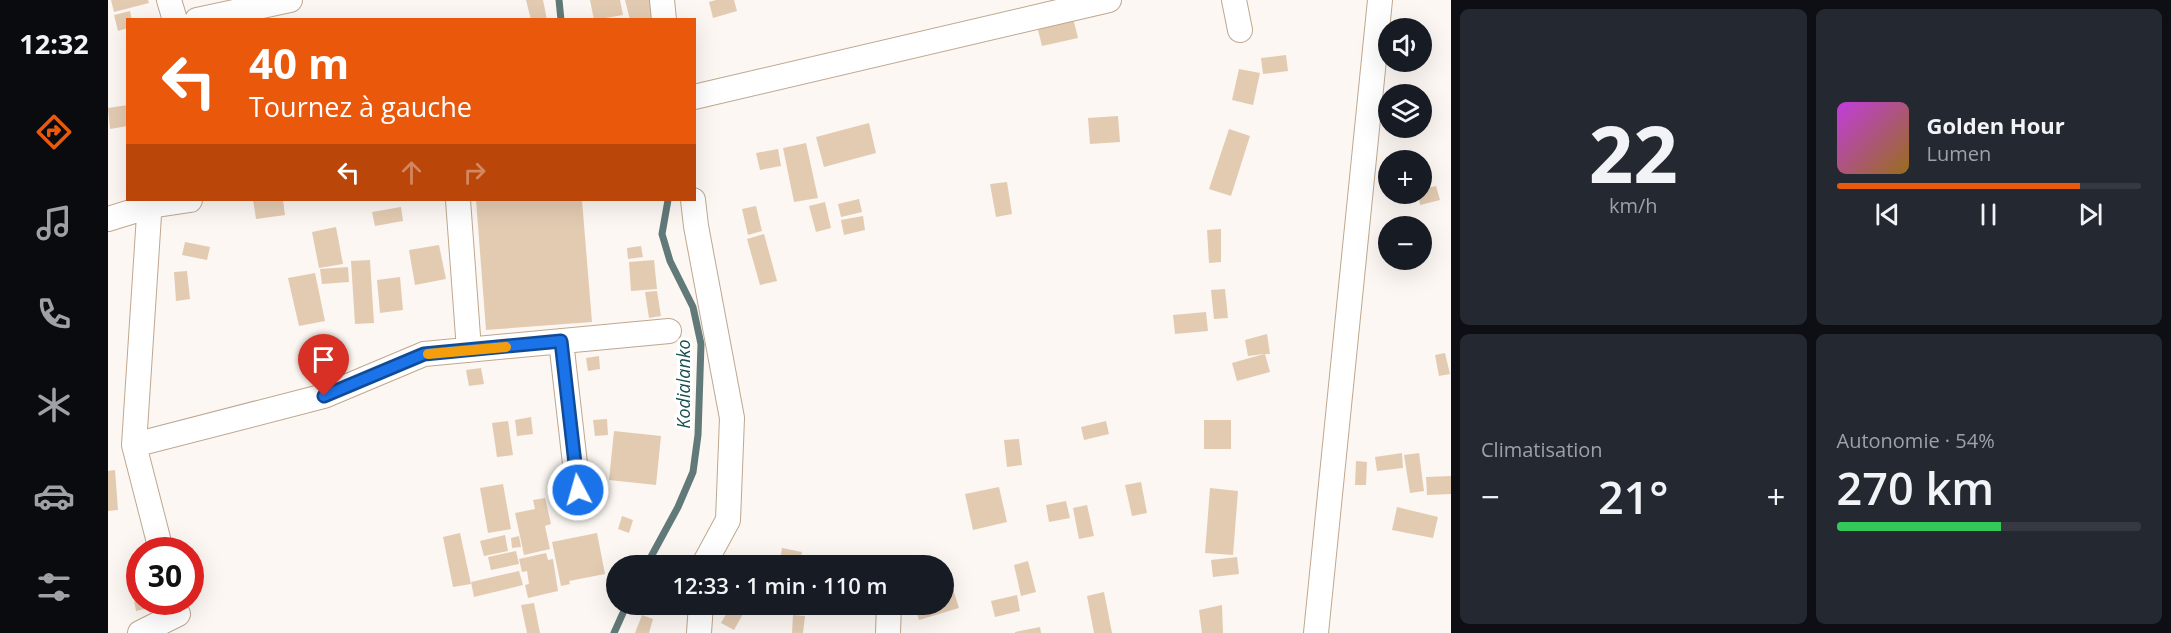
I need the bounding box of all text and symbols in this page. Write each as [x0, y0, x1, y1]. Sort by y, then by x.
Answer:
map controls [1378, 18, 1432, 270]
button: sound [1378, 18, 1432, 72]
text: 12:32 [19, 25, 89, 62]
text: 40 m [249, 34, 349, 91]
icon: left [150, 42, 228, 120]
button: layers [1378, 84, 1432, 138]
text: Tournez à gauche [249, 88, 472, 125]
text: 22 [1589, 100, 1678, 206]
text: Golden Hour [1927, 110, 2065, 140]
icon: directions [33, 111, 75, 153]
text: Lumen [1927, 140, 1991, 167]
button: + [1378, 150, 1432, 204]
icon: left [332, 156, 365, 189]
icon: ahead [395, 156, 428, 189]
icon: right [458, 156, 491, 189]
text: km/h [1609, 192, 1658, 219]
icon: previous [1871, 198, 1904, 231]
icon: pause [1972, 198, 2005, 231]
icon: next [2074, 198, 2107, 231]
icon: music [33, 202, 75, 244]
button: − [1378, 216, 1432, 270]
icon: phone [33, 293, 75, 335]
pin [298, 334, 349, 396]
water label: Kodialanko [671, 339, 695, 429]
icon: arrive [307, 343, 340, 376]
icon: climate [33, 384, 75, 426]
text: Autonomie · 54% [1837, 427, 1995, 454]
text: Climatisation [1481, 436, 1603, 463]
text: 270 km [1837, 457, 1994, 518]
position arrow [546, 458, 610, 522]
text: 21° [1598, 466, 1669, 527]
text: − [1481, 474, 1500, 519]
text: + [1767, 474, 1785, 519]
icon: car [33, 475, 75, 517]
speed limit sign: 30 [126, 537, 204, 615]
icon: filters [33, 566, 75, 608]
text: 12:33 · 1 min · 110 m [672, 570, 888, 600]

